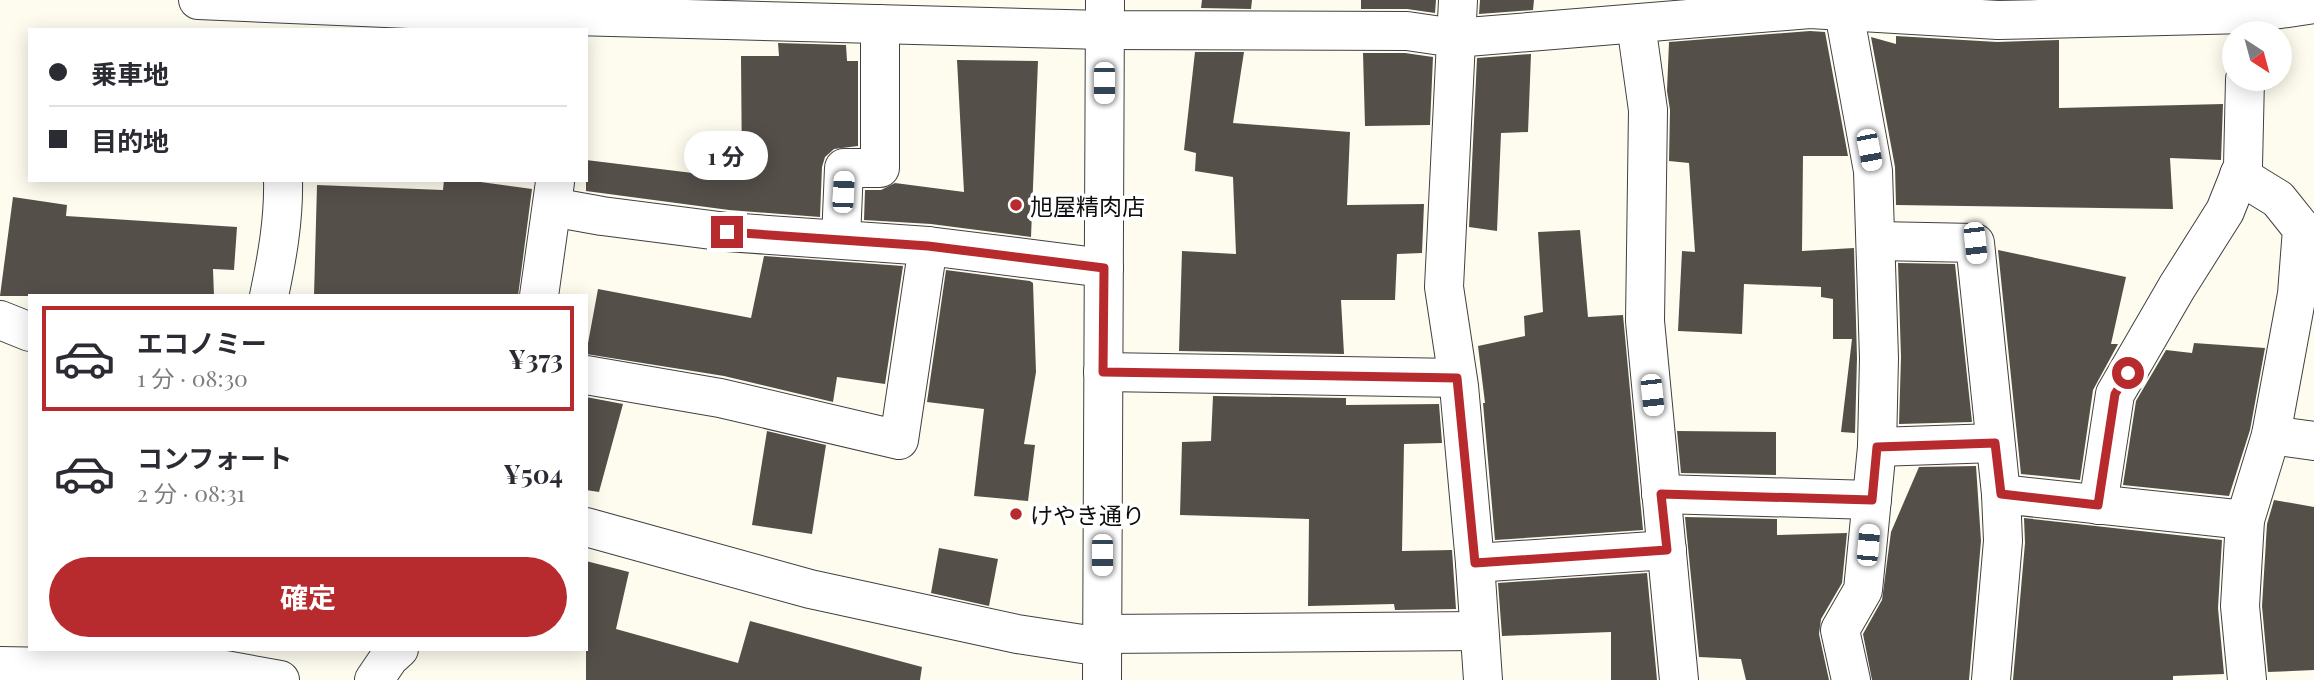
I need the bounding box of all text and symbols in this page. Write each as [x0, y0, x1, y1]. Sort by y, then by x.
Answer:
north arrow [2222, 21, 2292, 91]
map controls [2222, 21, 2292, 91]
text: 乗車地 [91, 56, 169, 91]
car [1094, 62, 1115, 104]
text: 目的地 [91, 123, 169, 158]
car [1855, 127, 1884, 173]
callout: 1 分 [685, 131, 769, 180]
text: 1 分 [707, 140, 745, 171]
car [832, 170, 855, 214]
place label: 旭屋精肉店 [1030, 190, 1145, 221]
marker: 旭屋精肉店 [1008, 197, 1024, 213]
route end [711, 216, 743, 248]
car [1963, 221, 1988, 265]
text: エコノミー [137, 325, 267, 360]
icon: car [53, 327, 116, 390]
text: ¥373 [508, 341, 563, 376]
route start [2112, 357, 2144, 389]
text: 1 分 · 08:30 [137, 362, 248, 393]
car [1640, 373, 1665, 417]
text: コンフォート [137, 440, 292, 475]
icon: car [53, 442, 116, 505]
text: ¥504 [503, 456, 563, 491]
text: 2 分 · 08:31 [137, 477, 245, 508]
place label: けやき通り [1030, 499, 1145, 530]
marker: けやき通り [1008, 506, 1024, 522]
car [1856, 523, 1881, 567]
car [1092, 534, 1113, 576]
button: 確定 [49, 557, 567, 637]

